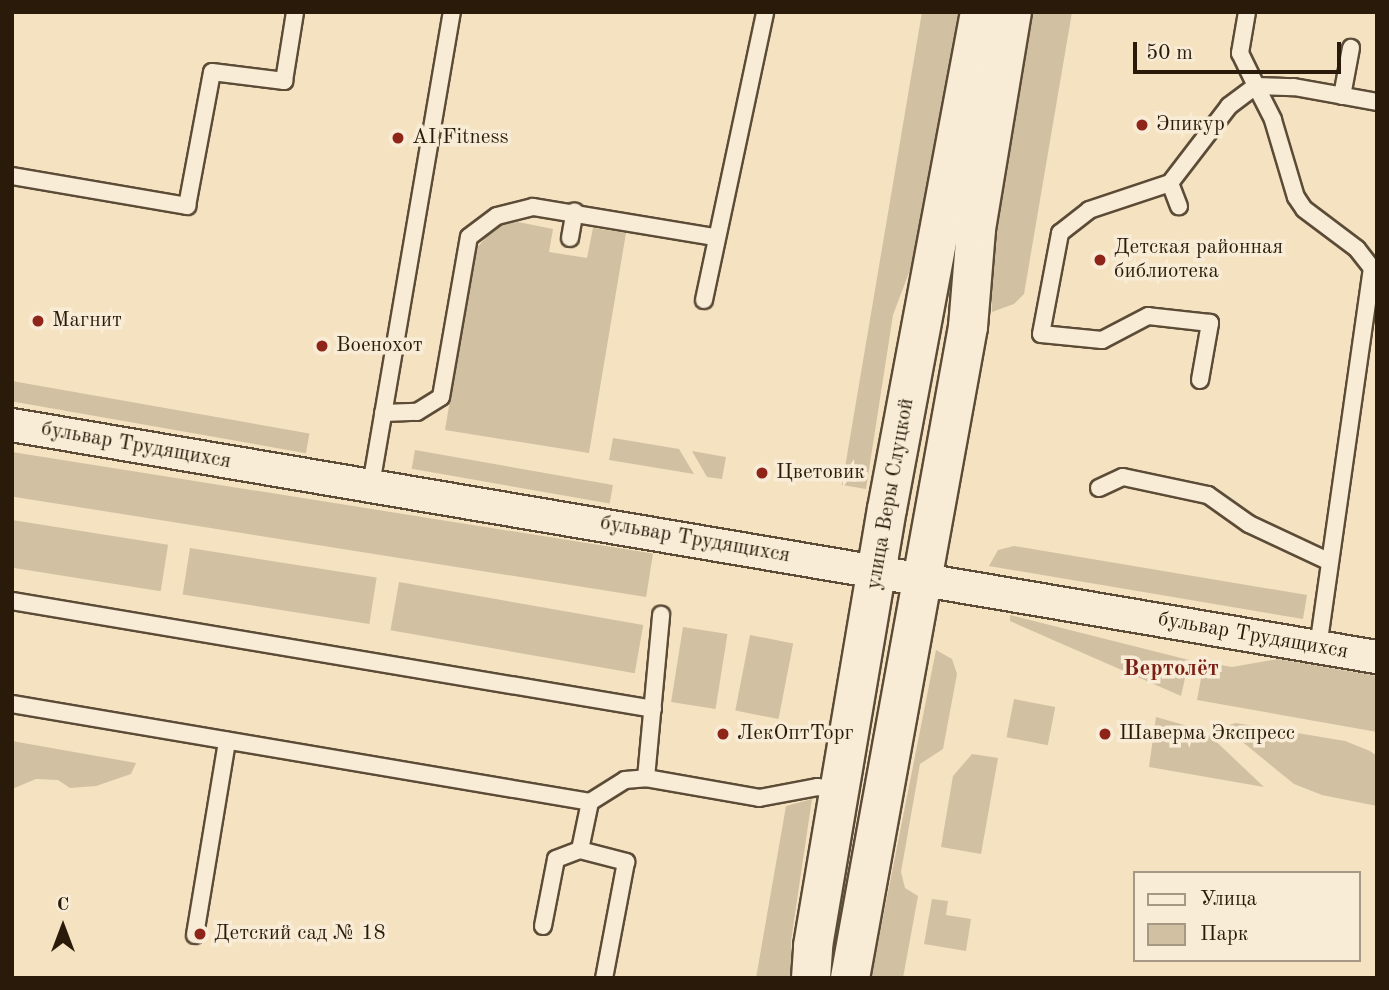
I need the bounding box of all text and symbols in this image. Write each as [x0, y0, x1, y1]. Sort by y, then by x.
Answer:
scale bar [1137, 28, 1345, 72]
text: 50 m [1146, 43, 1193, 64]
place label: Эпикур [1156, 112, 1225, 138]
marker: Эпикур [1134, 117, 1150, 133]
place label: AI Fitness [412, 125, 509, 151]
marker: AI Fitness [390, 130, 406, 146]
place label: Детская районная библиотека [1114, 235, 1283, 285]
marker: Детская районная библиотека [1092, 252, 1108, 268]
place label: Магнит [52, 308, 122, 334]
marker: Магнит [30, 313, 46, 329]
place label: Военохот [336, 333, 423, 359]
marker: Военохот [314, 338, 330, 354]
street label: улица Веры Слуцкой [862, 396, 920, 592]
street label: бульвар Трудящихся [39, 417, 233, 475]
place label: Цветовик [776, 460, 865, 486]
marker: Цветовик [754, 465, 770, 481]
street label: бульвар Трудящихся [598, 511, 792, 569]
street label: бульвар Трудящихся [1156, 607, 1350, 665]
district label: Вертолёт [1123, 655, 1219, 683]
place label: ЛекОптТорг [737, 721, 854, 747]
place label: Шаверма Экспресс [1119, 721, 1295, 747]
marker: ЛекОптТорг [715, 726, 731, 742]
marker: Шаверма Экспресс [1097, 726, 1113, 742]
legend [1134, 871, 1361, 962]
text: Улица [1200, 889, 1257, 910]
north arrow [28, 892, 98, 962]
text: С [57, 896, 69, 915]
place label: Детский сад № 18 [214, 921, 386, 947]
text: Парк [1200, 924, 1248, 945]
marker: Детский сад № 18 [192, 926, 208, 942]

